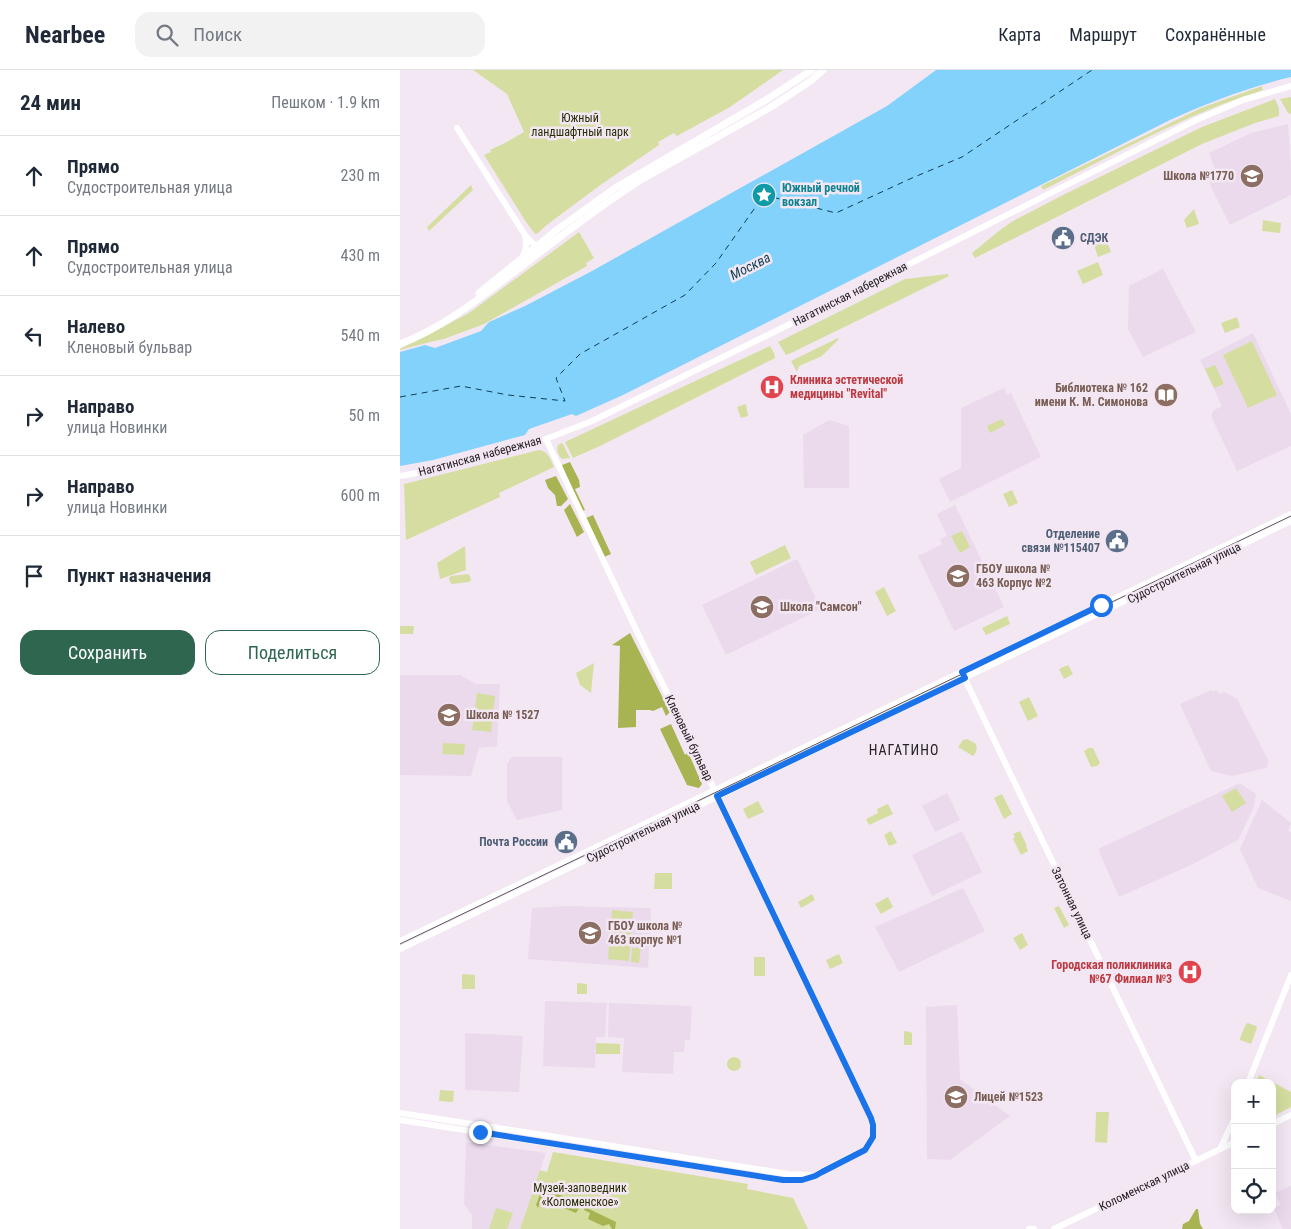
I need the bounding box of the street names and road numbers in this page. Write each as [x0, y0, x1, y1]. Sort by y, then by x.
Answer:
street label: Нагатинская набережная [790, 259, 910, 329]
street label: Нагатинская набережная [417, 433, 543, 479]
street label: Судостроительная улица [1125, 539, 1243, 607]
street label: Кленовый бульвар [662, 693, 716, 783]
street label: Судостроительная улица [584, 798, 702, 866]
street label: Затонная улица [1049, 865, 1096, 941]
street label: Коломенская улица [1097, 1158, 1192, 1214]

